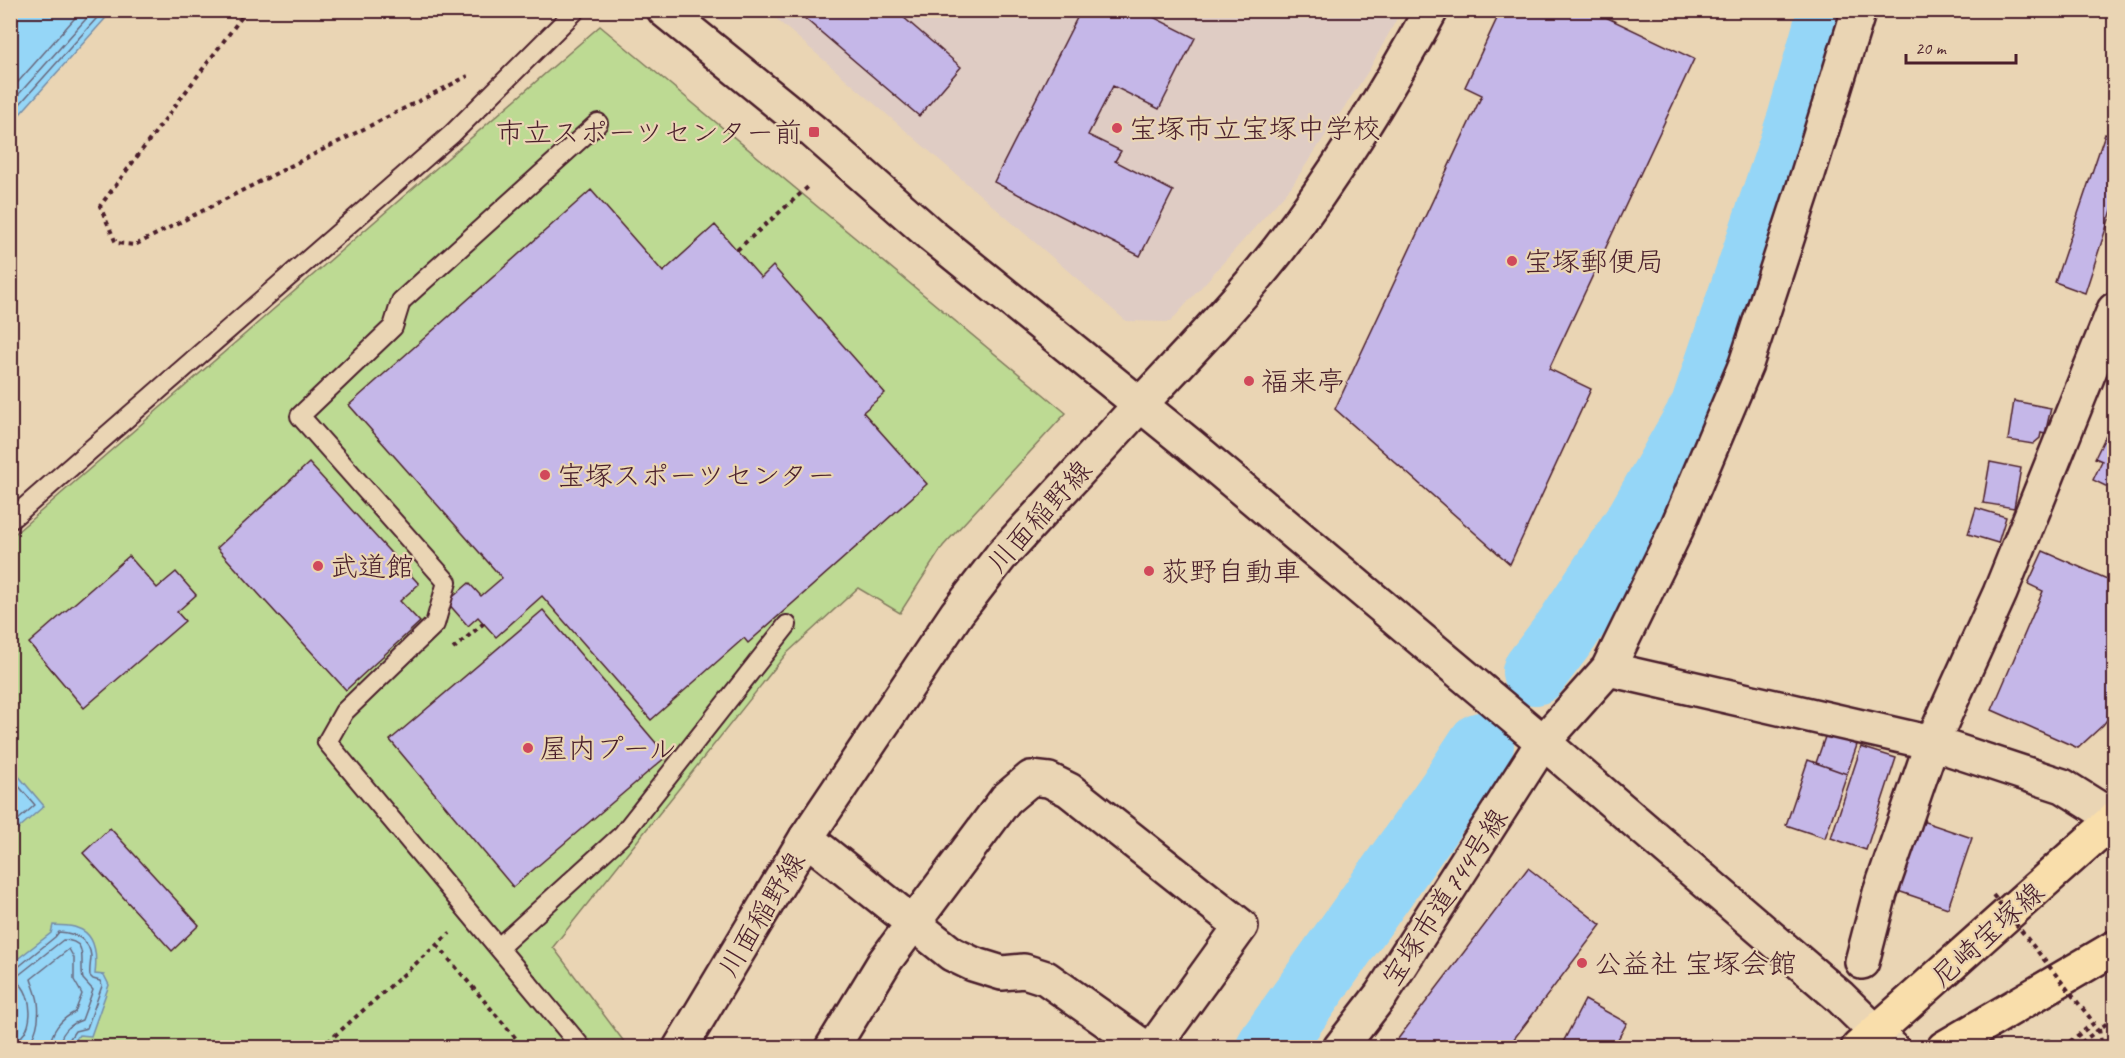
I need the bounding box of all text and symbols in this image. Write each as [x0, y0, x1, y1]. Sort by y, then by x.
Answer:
scale bar [1906, 27, 2016, 65]
text: 20 m [1915, 37, 1948, 59]
place label: 宝塚市立宝塚中学校 [1129, 111, 1381, 146]
place label: 市立スポーツセンター前 [496, 115, 802, 150]
marker: 宝塚市立宝塚中学校 [1110, 121, 1124, 135]
marker: 市立スポーツセンター前 [807, 125, 821, 139]
place label: 宝塚郵便局 [1524, 244, 1664, 279]
marker: 宝塚郵便局 [1505, 254, 1519, 268]
place label: 福来亭 [1261, 364, 1345, 399]
marker: 福来亭 [1242, 374, 1256, 388]
street label: 川面稲野線 [980, 453, 1099, 580]
place label: 宝塚スポーツセンター [557, 458, 835, 493]
marker: 宝塚スポーツセンター [538, 468, 552, 482]
place label: 武道館 [330, 549, 414, 584]
place label: 荻野自動車 [1161, 554, 1301, 589]
marker: 武道館 [311, 559, 325, 573]
marker: 荻野自動車 [1142, 564, 1156, 578]
place label: 屋内プール [540, 731, 677, 766]
marker: 屋内プール [521, 741, 535, 755]
street label: 宝塚市道744号線 [1374, 801, 1515, 993]
street label: 川面稲野線 [710, 845, 812, 983]
street label: 尼崎宝塚線 [1924, 875, 2051, 994]
place label: 公益社 宝塚会館 [1594, 946, 1797, 981]
marker: 公益社 宝塚会館 [1575, 956, 1589, 970]

